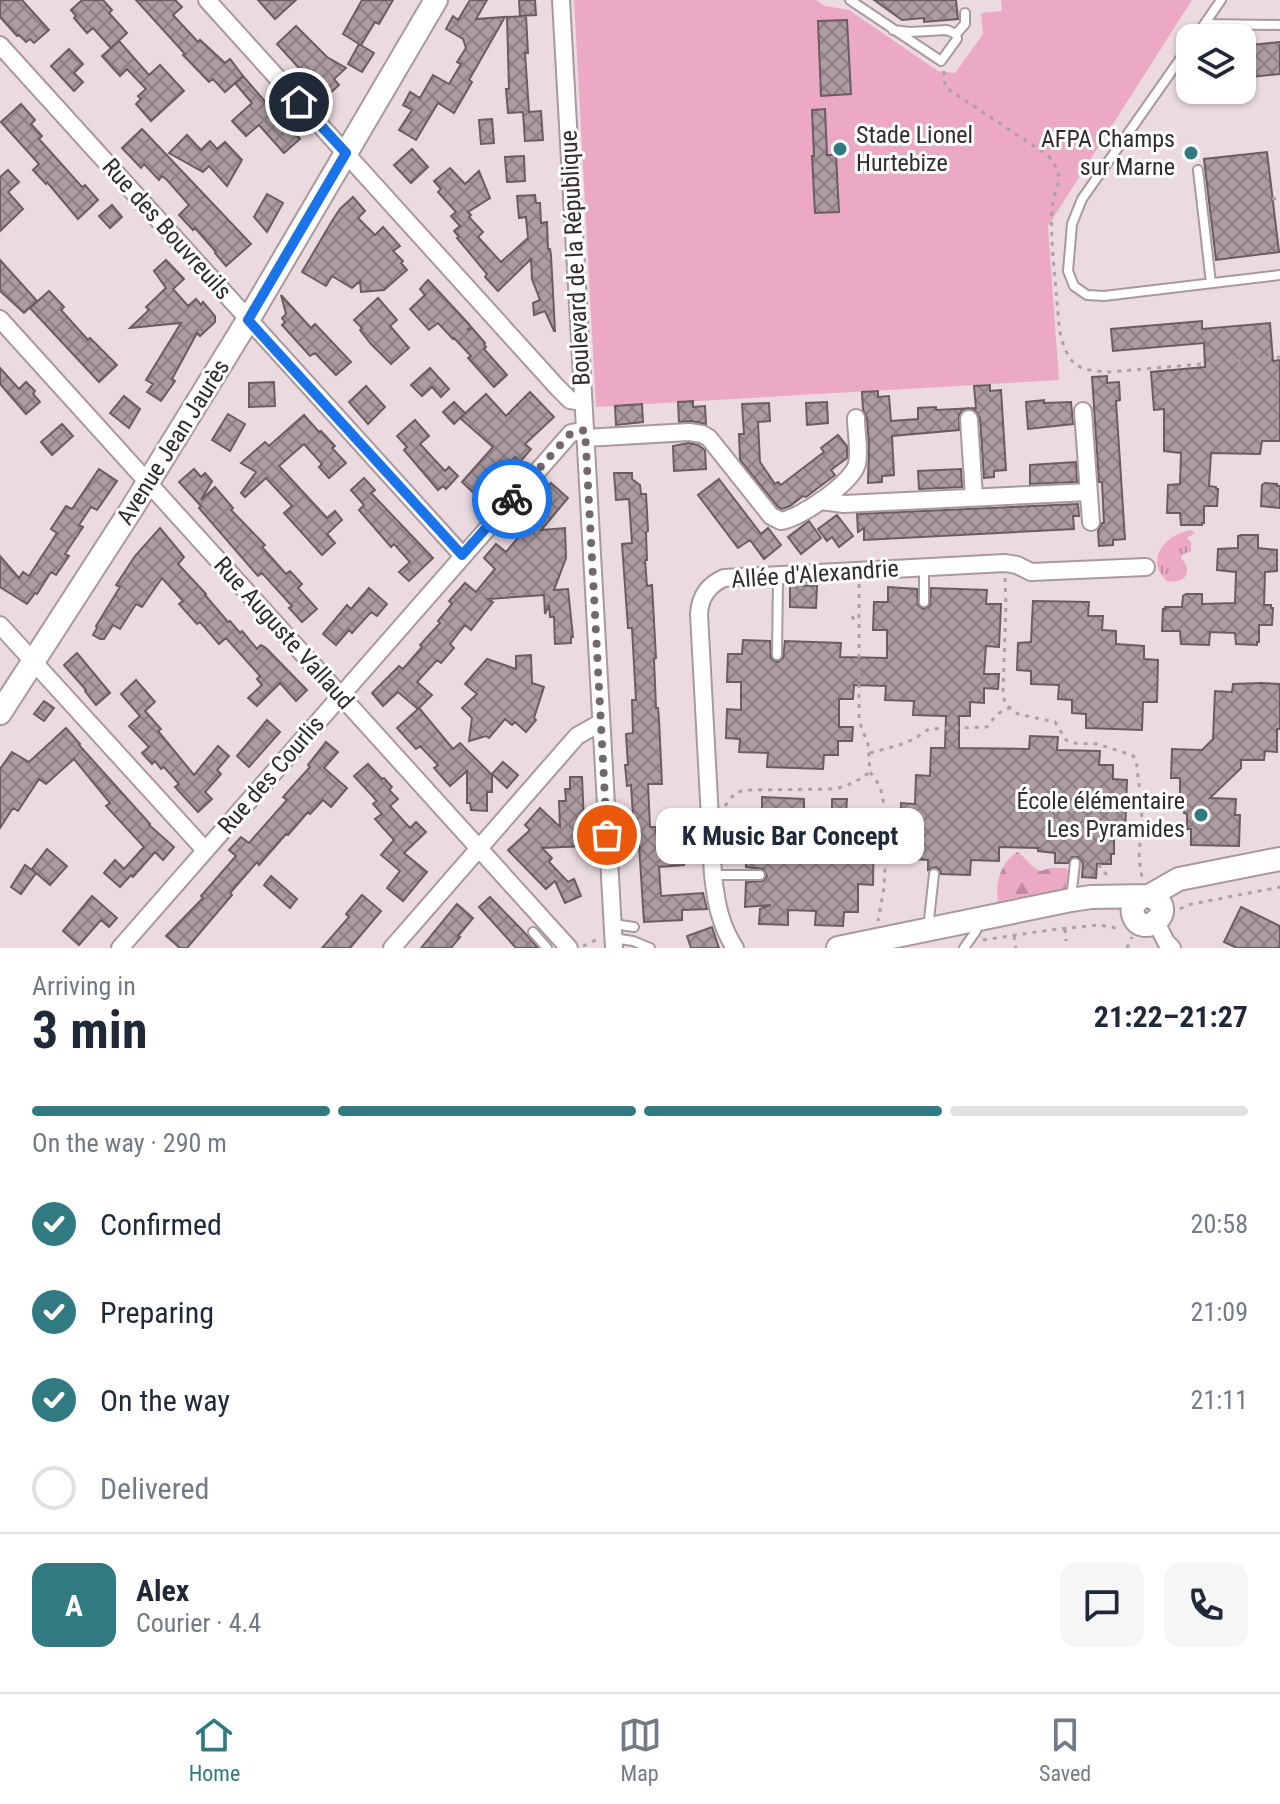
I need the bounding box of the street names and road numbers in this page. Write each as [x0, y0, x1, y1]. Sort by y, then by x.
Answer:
street label: Boulevard de la République [554, 130, 596, 386]
street label: Rue des Bouvreuils [96, 153, 238, 305]
street label: Avenue Jean Jaurès [111, 354, 235, 530]
street label: Rue Auguste Vallaud [208, 551, 360, 715]
street label: Allée d'Alexandrie [730, 554, 900, 594]
street label: Rue des Courlis [212, 710, 330, 840]

